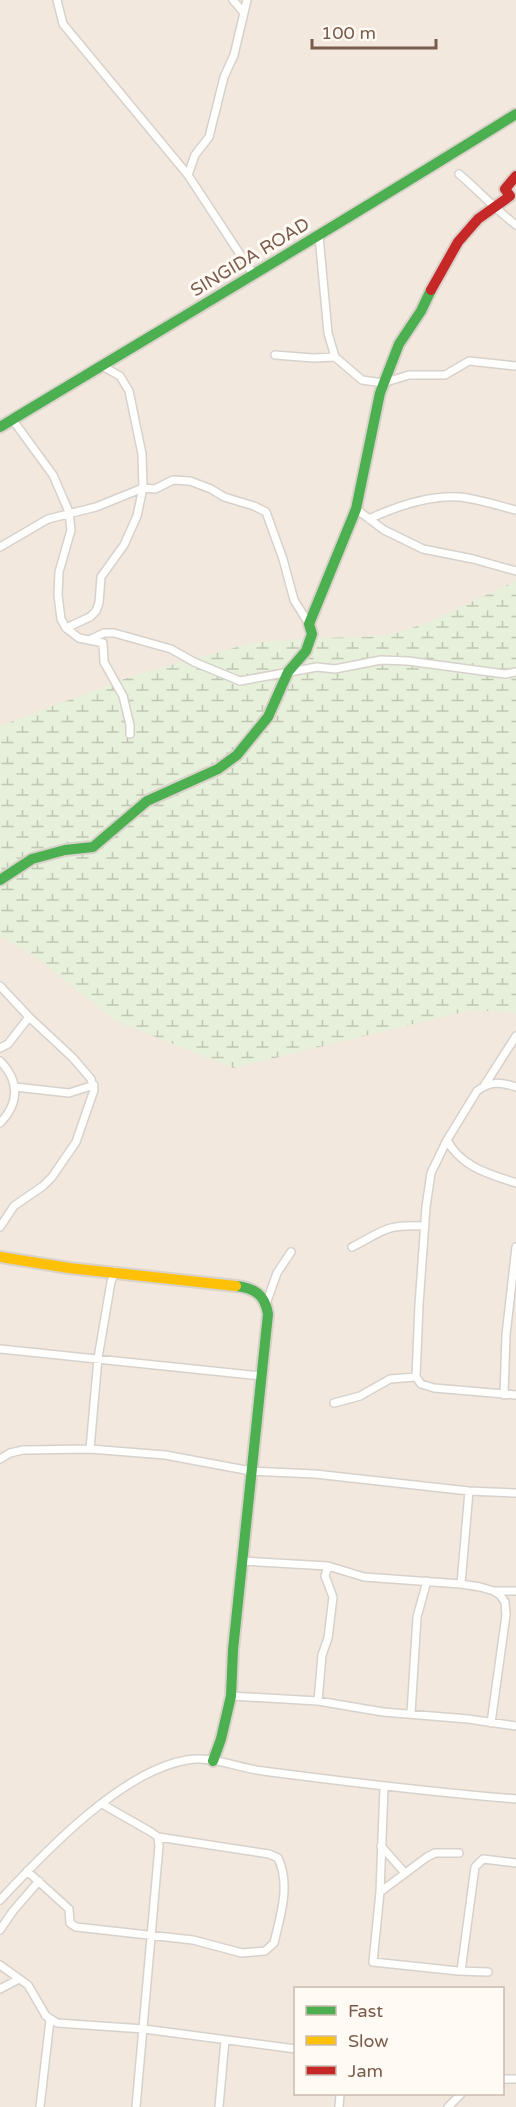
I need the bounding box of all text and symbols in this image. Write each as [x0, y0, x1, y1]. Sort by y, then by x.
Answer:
scale bar [312, 12, 436, 50]
text: 100 m [321, 22, 376, 44]
street label: SINGIDA ROAD [187, 213, 313, 301]
legend [294, 1987, 504, 2095]
text: Fast [348, 2000, 383, 2022]
text: Slow [348, 2030, 389, 2052]
text: Jam [348, 2060, 383, 2082]

